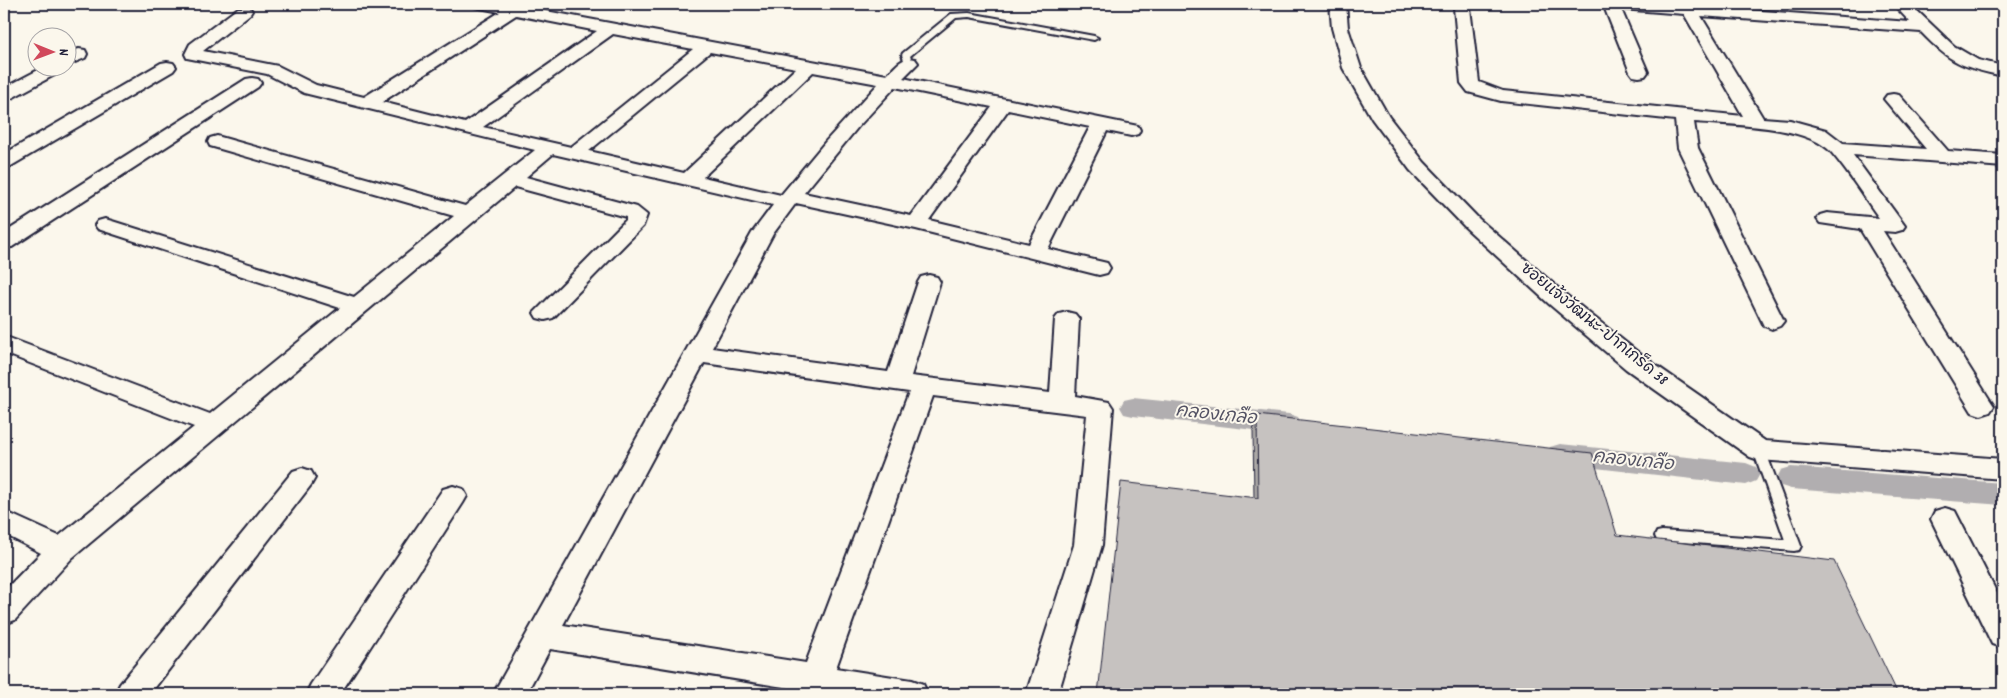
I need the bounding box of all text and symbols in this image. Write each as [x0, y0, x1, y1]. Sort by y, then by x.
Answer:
north arrow [28, 28, 78, 78]
text: N [53, 49, 73, 56]
street label: ซอยแจ้งวัฒนะ-ปากเกร็ด 38 [1515, 256, 1674, 392]
water label: คลองเกลือ [1174, 398, 1259, 433]
water label: คลองเกลือ [1591, 444, 1676, 479]

